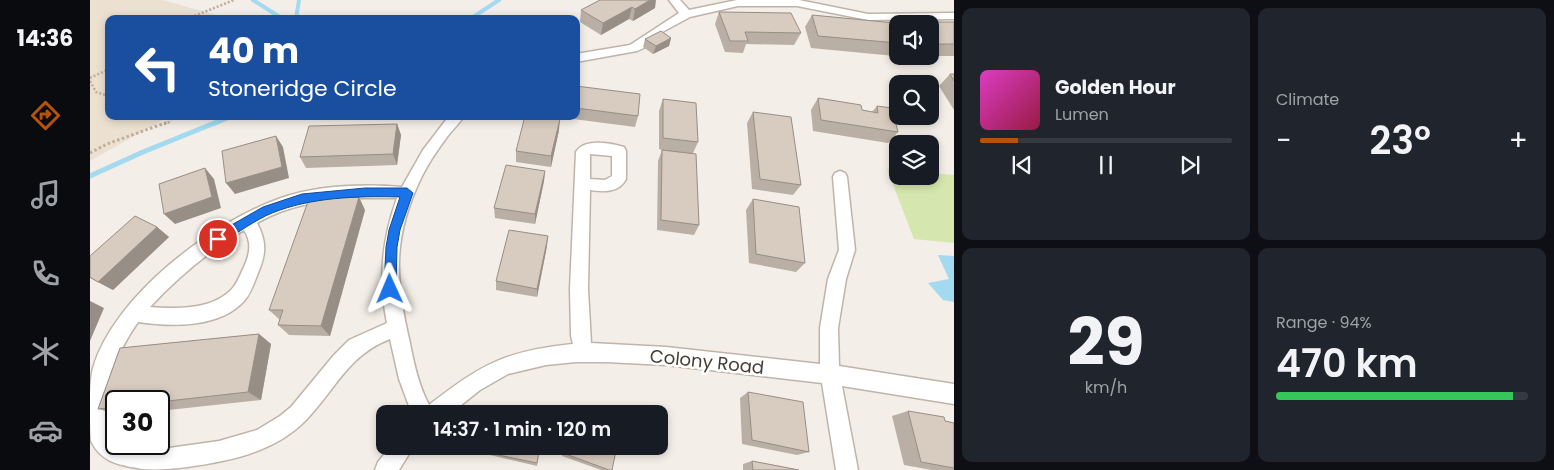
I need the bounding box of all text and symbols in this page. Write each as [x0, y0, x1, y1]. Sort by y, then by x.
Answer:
map controls [889, 15, 939, 185]
button: sound [889, 15, 939, 65]
text: 14:36 [17, 23, 73, 54]
text: 40 m [208, 26, 299, 75]
icon: left [125, 35, 190, 100]
text: Stoneridge Circle [208, 73, 397, 104]
text: Golden Hour [1055, 74, 1176, 101]
button: search [889, 75, 939, 125]
text: Climate [1276, 88, 1339, 111]
icon: directions [28, 98, 63, 133]
text: Lumen [1055, 103, 1109, 126]
text: 23° [1369, 114, 1431, 167]
text: − [1276, 121, 1291, 160]
text: + [1509, 121, 1528, 160]
button: layers [889, 135, 939, 185]
icon: previous [1008, 151, 1036, 179]
icon: pause [1092, 151, 1120, 179]
icon: next [1176, 151, 1204, 179]
icon: music [28, 177, 63, 212]
pin [197, 218, 239, 260]
icon: arrive [204, 225, 232, 253]
icon: phone [28, 256, 63, 291]
position arrow [363, 262, 415, 314]
text: 29 [1067, 297, 1145, 388]
text: Range · 94% [1276, 311, 1372, 334]
icon: climate [28, 334, 63, 369]
text: 470 km [1276, 337, 1418, 390]
street label: Colony Road [649, 343, 765, 380]
text: km/h [1085, 376, 1127, 399]
speed limit sign: 30 [105, 390, 170, 455]
icon: car [28, 413, 63, 448]
text: 14:37 · 1 min · 120 m [433, 416, 611, 443]

